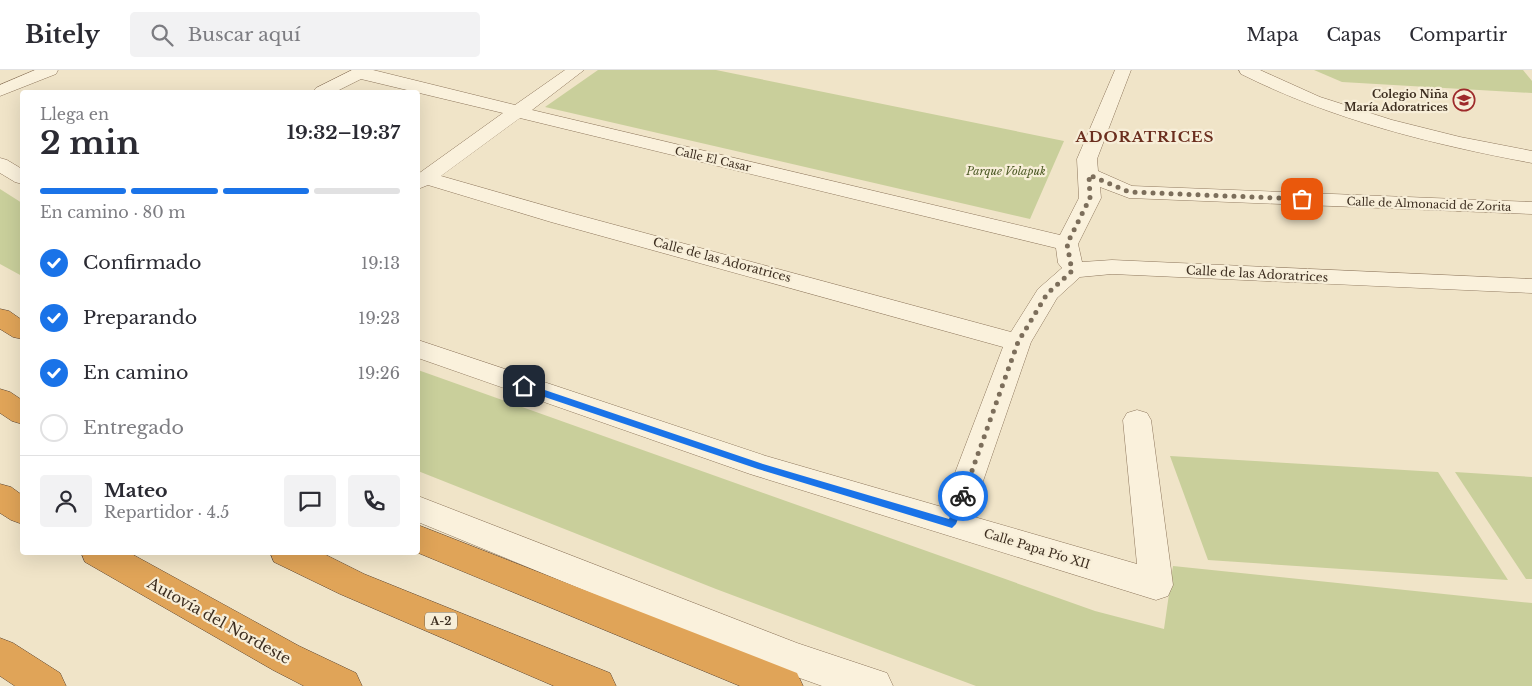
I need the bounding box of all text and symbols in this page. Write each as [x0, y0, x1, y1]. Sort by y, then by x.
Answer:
search box [130, 12, 480, 57]
text: Bitely [25, 20, 100, 49]
icon: search [148, 21, 176, 49]
text: Buscar aquí [188, 23, 300, 46]
text: Mapa [1247, 24, 1298, 46]
text: Capas [1326, 24, 1381, 46]
text: Compartir [1409, 24, 1507, 46]
place label: Colegio Niña María Adoratrices [1344, 87, 1449, 114]
school or university icon: Colegio Niña María Adoratrices [1452, 88, 1476, 112]
text: Llega en [40, 104, 109, 124]
text: 19:32–19:37 [287, 121, 400, 144]
text: 2 min [40, 123, 140, 163]
district label: ADORATRICES [1075, 127, 1214, 146]
street label: Calle El Casar [674, 143, 753, 175]
park label: Parque Volapuk [965, 164, 1046, 178]
pin [1281, 178, 1323, 220]
icon: bag [1288, 185, 1316, 213]
street label: Calle de Almonacid de Zorita [1346, 194, 1512, 214]
text: En camino · 80 m [40, 202, 185, 222]
street label: Calle de las Adoratrices [651, 234, 793, 285]
icon: check [40, 249, 68, 277]
text: Confirmado [83, 251, 201, 274]
text: 19:13 [361, 253, 400, 273]
street label: Calle de las Adoratrices [1186, 262, 1328, 285]
icon: check [40, 304, 68, 332]
text: Preparando [83, 306, 197, 329]
text: 19:23 [358, 308, 400, 328]
icon: check [40, 359, 68, 387]
text: En camino [83, 361, 188, 384]
text: 19:26 [358, 363, 400, 383]
pin [503, 365, 545, 407]
icon: home [510, 372, 538, 400]
text: Entregado [83, 416, 184, 439]
courier [938, 471, 988, 521]
button: person [40, 475, 92, 527]
button: chat [284, 475, 336, 527]
button: phone [348, 475, 400, 527]
text: Mateo [104, 479, 168, 502]
icon: bike [949, 482, 977, 510]
text: Repartidor · 4.5 [104, 502, 229, 522]
street label: Calle Papa Pío XII [982, 525, 1092, 572]
street label: Autovía del Nordeste [143, 573, 294, 668]
road number: A-2 [425, 612, 457, 630]

